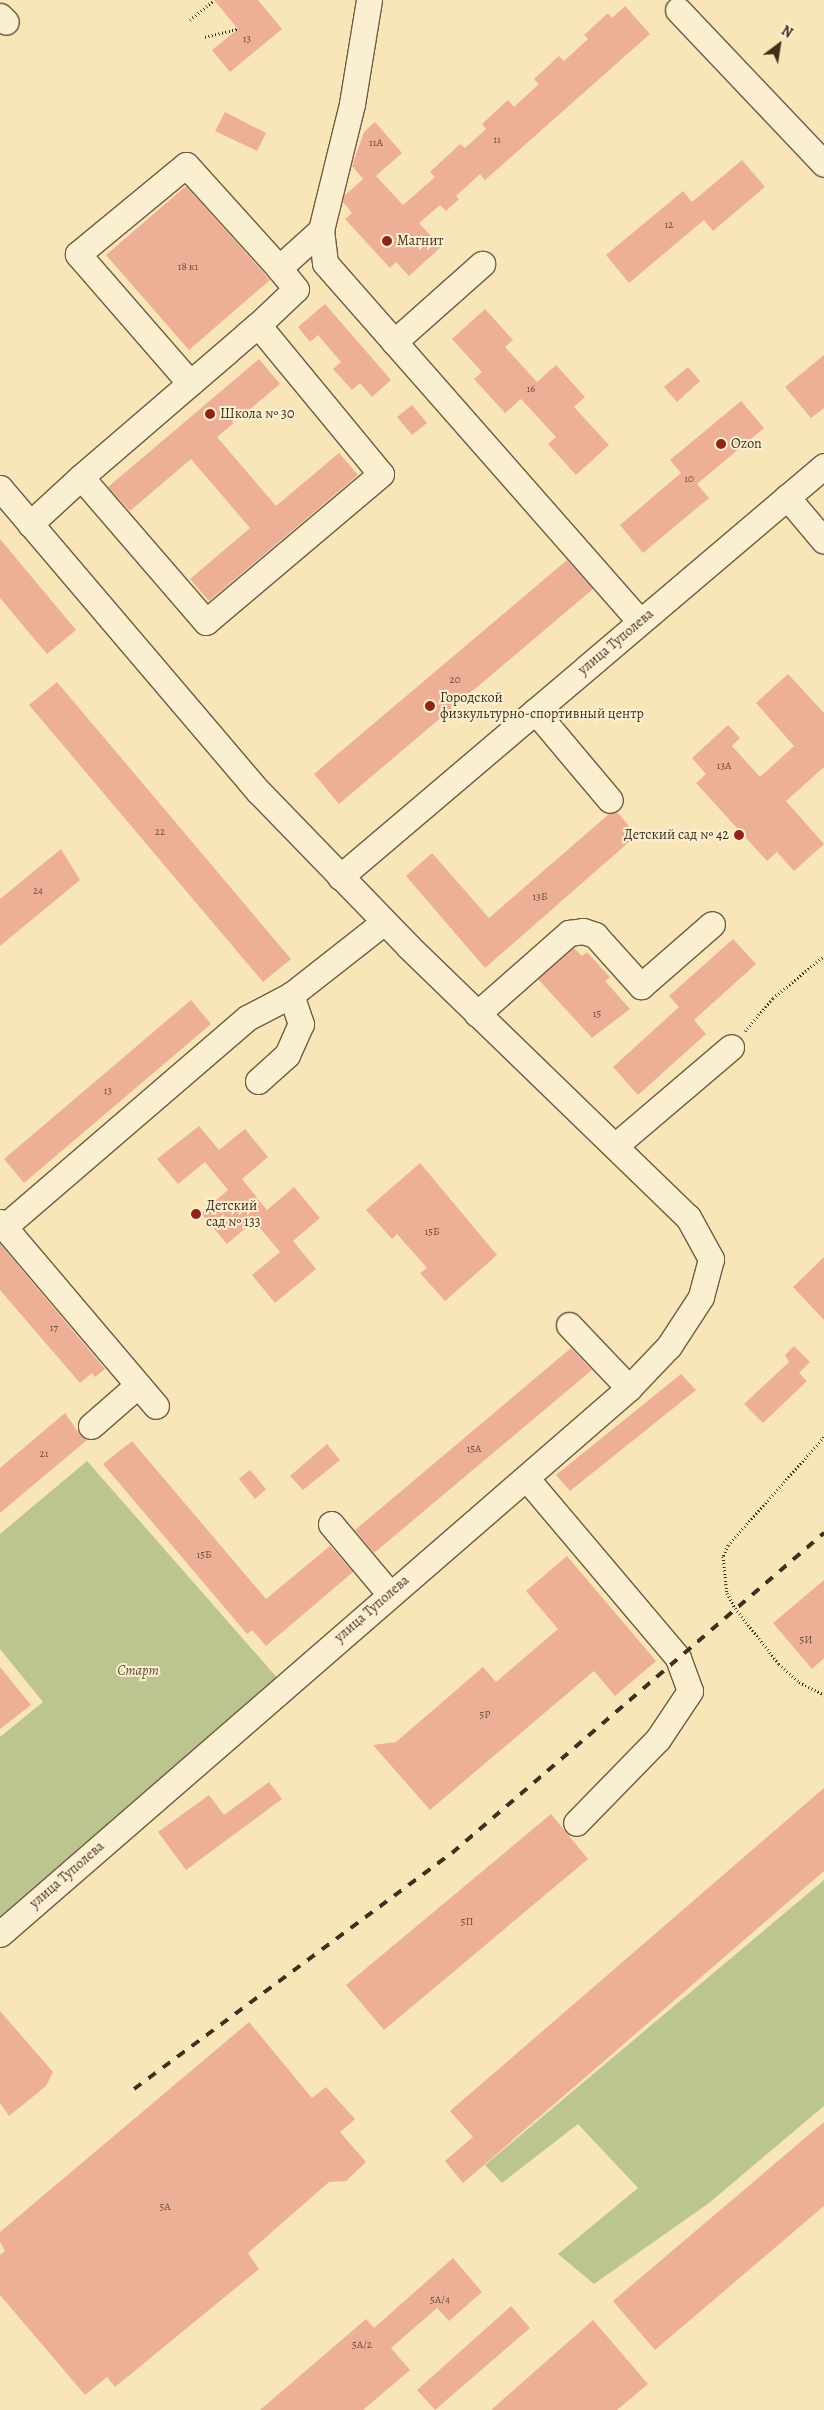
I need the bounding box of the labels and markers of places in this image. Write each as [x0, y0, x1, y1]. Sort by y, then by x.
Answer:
place label: Магнит [397, 233, 444, 249]
marker: Магнит [381, 235, 393, 247]
place label: Школа № 30 [220, 406, 294, 422]
marker: Школа № 30 [204, 408, 216, 420]
place label: Ozon [731, 436, 762, 452]
marker: Ozon [715, 438, 727, 450]
place label: Городской физкультурно-спортивный центр [440, 690, 644, 722]
marker: Городской физкультурно-спортивный центр [424, 700, 436, 712]
place label: Детский сад № 42 [624, 827, 729, 843]
marker: Детский сад № 42 [733, 829, 745, 841]
place label: Детский сад № 133 [206, 1198, 261, 1230]
marker: Детский сад № 133 [190, 1208, 202, 1220]

